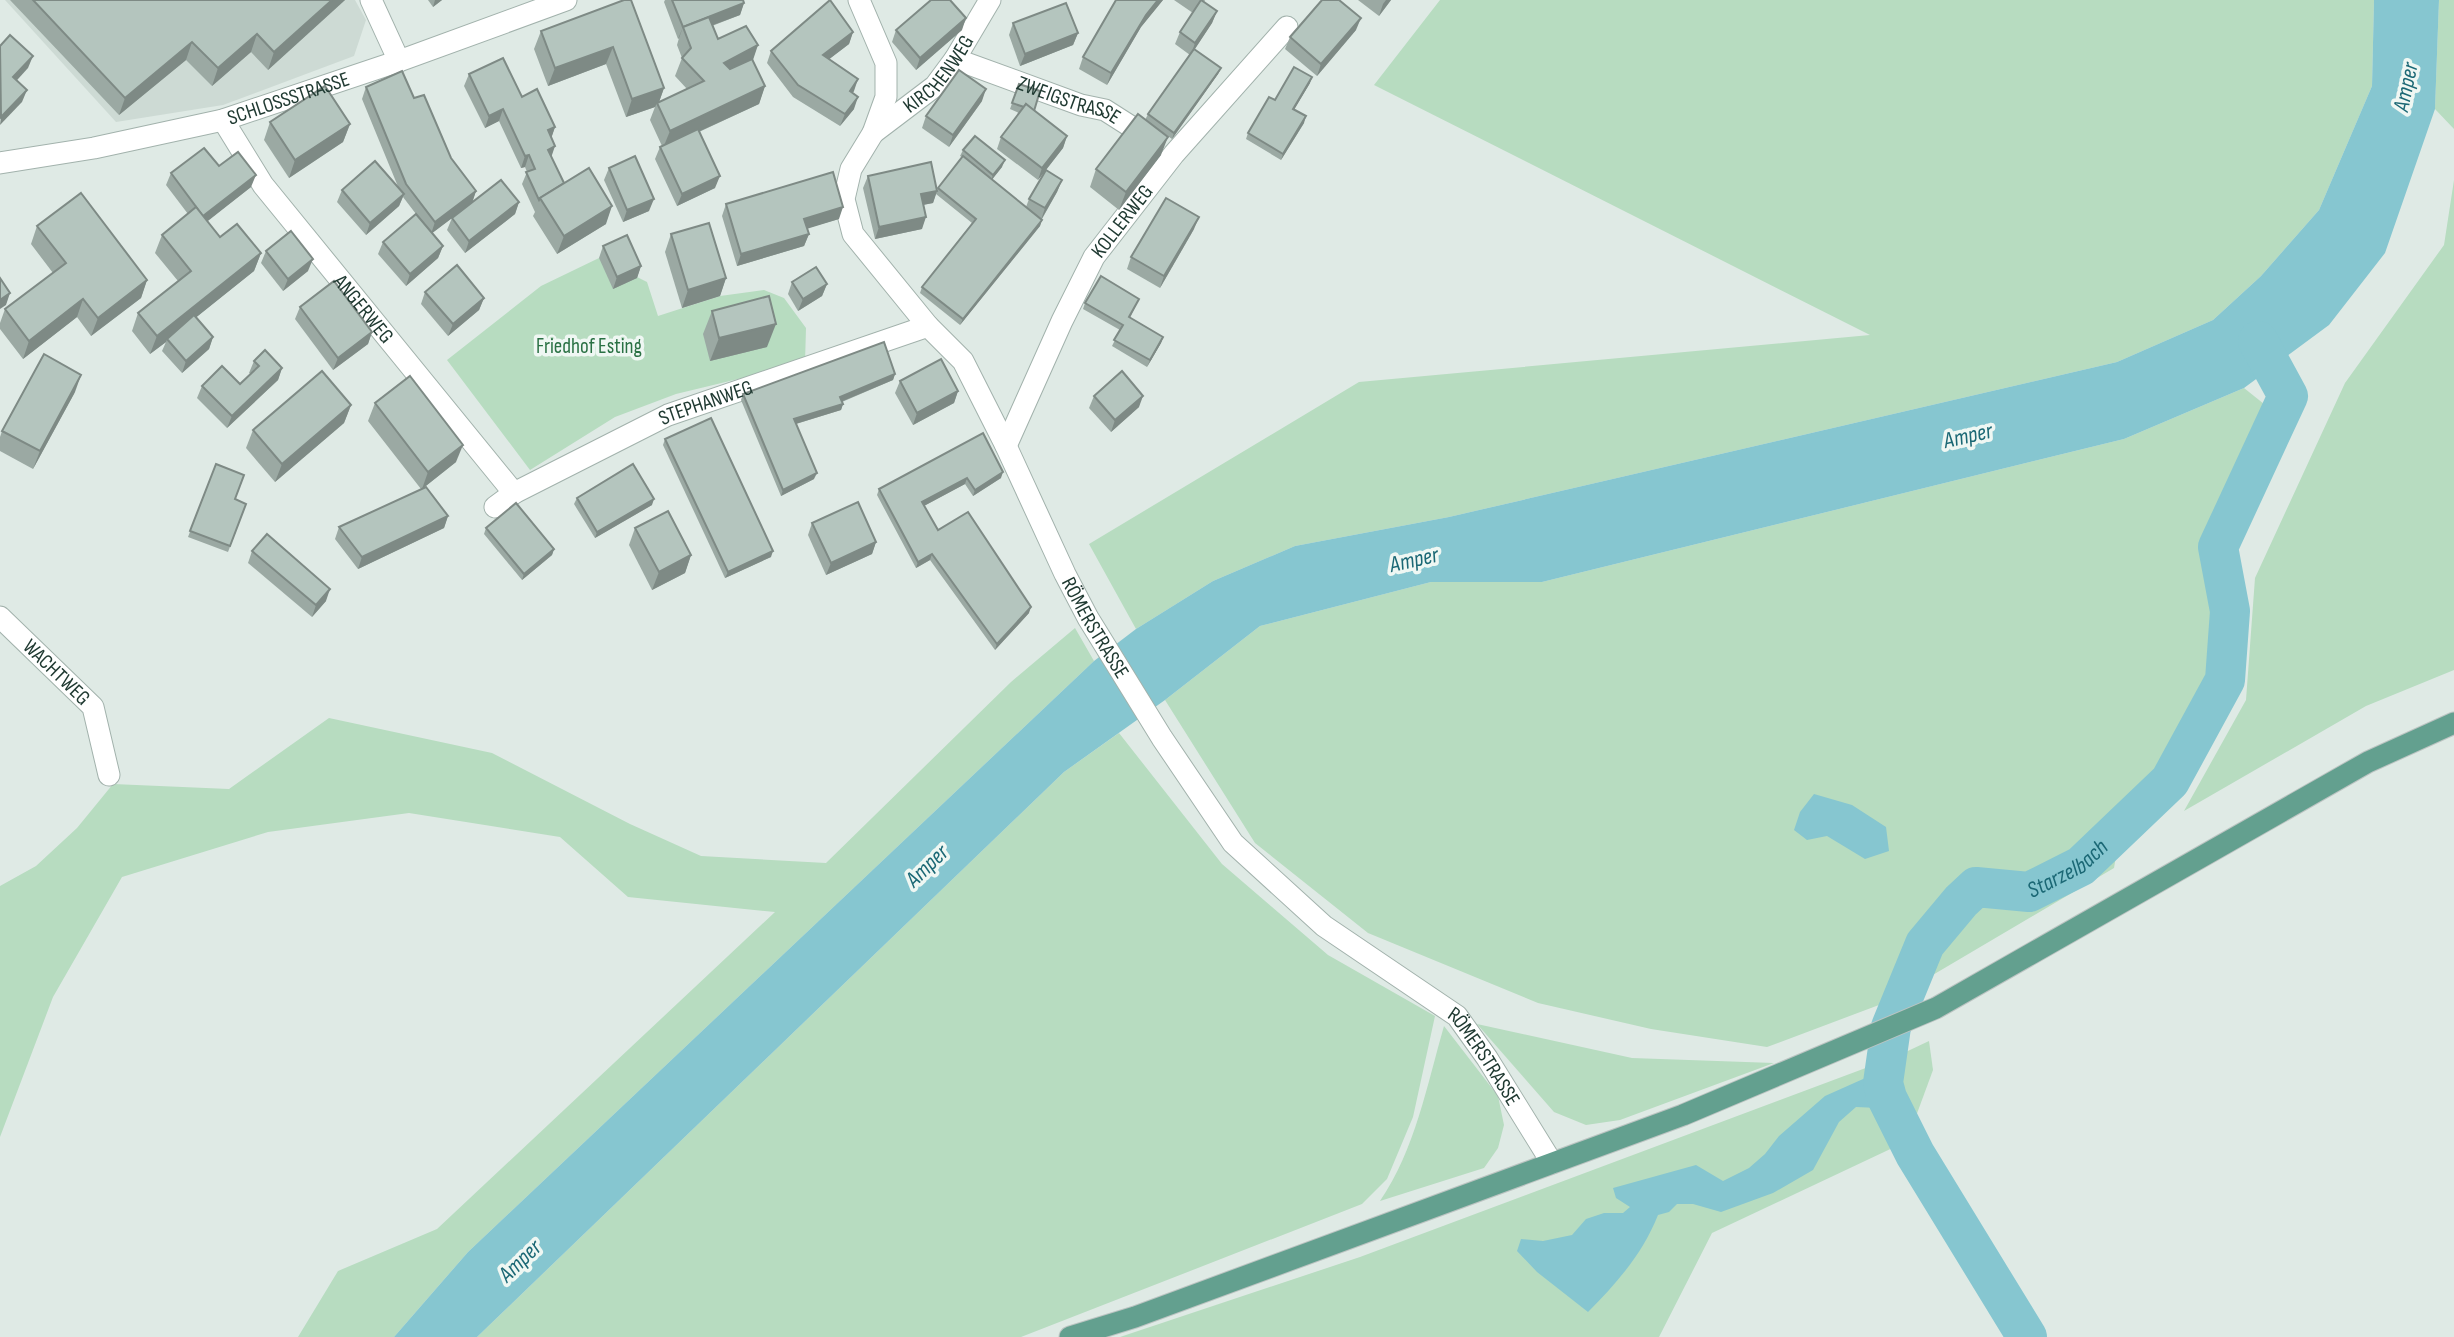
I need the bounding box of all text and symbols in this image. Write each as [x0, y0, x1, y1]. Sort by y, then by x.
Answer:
street label: KIRCHENWEG [898, 31, 979, 118]
water label: Amper [2387, 58, 2425, 115]
street label: SCHLOSSSTRASSE [224, 66, 352, 130]
street label: ZWEIGSTRASSE [1014, 70, 1125, 129]
street label: KOLLERWEG [1086, 179, 1158, 263]
street label: ANGERWEG [328, 269, 399, 348]
park label: Friedhof Esting [536, 334, 642, 359]
street label: STEPHANWEG [654, 374, 756, 430]
water label: Amper [1940, 416, 1997, 455]
water label: Amper [1386, 540, 1443, 579]
street label: RÖMERSTRASSE [1056, 573, 1135, 683]
street label: WACHTWEG [18, 634, 96, 710]
water label: Starzelbach [2023, 833, 2114, 905]
water label: Amper [899, 838, 956, 894]
street label: RÖMERSTRASSE [1443, 1001, 1526, 1110]
water label: Amper [492, 1233, 549, 1289]

